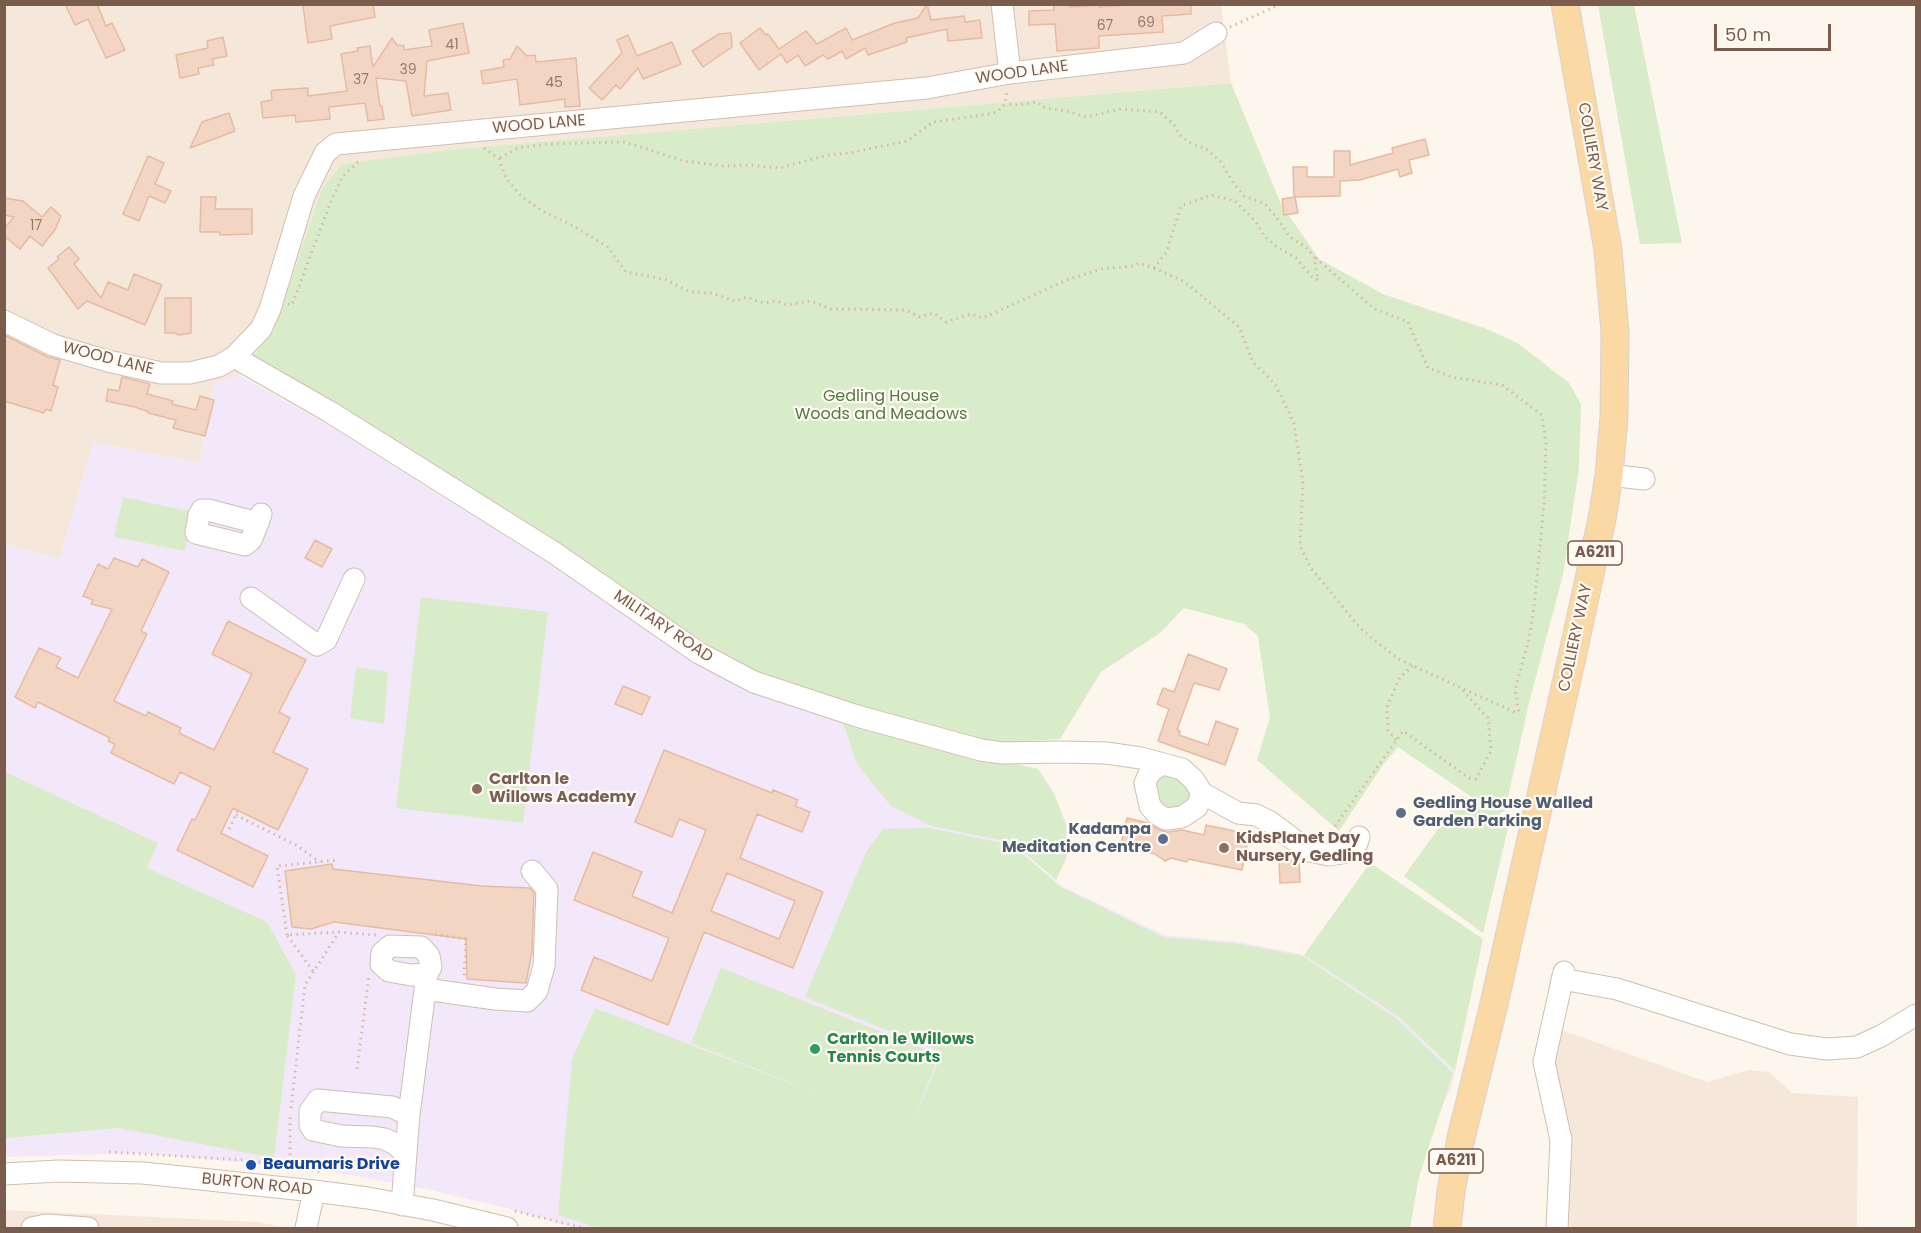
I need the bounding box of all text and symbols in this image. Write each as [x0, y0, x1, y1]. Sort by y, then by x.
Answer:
scale bar [1717, 12, 1834, 50]
house number: 69 [1137, 15, 1155, 31]
house number: 67 [1097, 18, 1113, 34]
text: 50 m [1725, 22, 1771, 47]
house number: 41 [445, 37, 459, 53]
street label: WOOD LANE [974, 57, 1070, 89]
house number: 39 [399, 62, 417, 78]
house number: 37 [353, 72, 369, 88]
house number: 45 [545, 75, 563, 91]
street label: COLLIERY WAY [1573, 101, 1611, 213]
street label: WOOD LANE [492, 111, 586, 139]
house number: 17 [30, 218, 42, 234]
street label: WOOD LANE [60, 338, 156, 380]
park label: Gedling House Woods and Meadows [795, 387, 967, 425]
road number: A6211 [1568, 541, 1622, 565]
street label: COLLIERY WAY [1555, 582, 1597, 694]
street label: MILITARY ROAD [610, 587, 716, 667]
place label: Carlton le Willows Academy [489, 770, 636, 808]
marker: Carlton le Willows Academy [470, 782, 484, 796]
place label: Gedling House Walled Garden Parking [1413, 794, 1593, 832]
marker: Gedling House Walled Garden Parking [1394, 806, 1408, 820]
place label: Kadampa Meditation Centre [1002, 820, 1151, 858]
place label: KidsPlanet Day Nursery, Gedling [1236, 829, 1373, 867]
marker: Kadampa Meditation Centre [1156, 832, 1170, 846]
marker: KidsPlanet Day Nursery, Gedling [1217, 841, 1231, 855]
place label: Carlton le Willows Tennis Courts [827, 1030, 974, 1068]
marker: Carlton le Willows Tennis Courts [808, 1042, 822, 1056]
road number: A6211 [1429, 1149, 1483, 1173]
place label: Beaumaris Drive [263, 1155, 400, 1175]
marker: Beaumaris Drive [244, 1158, 258, 1172]
street label: BURTON ROAD [201, 1170, 313, 1200]

